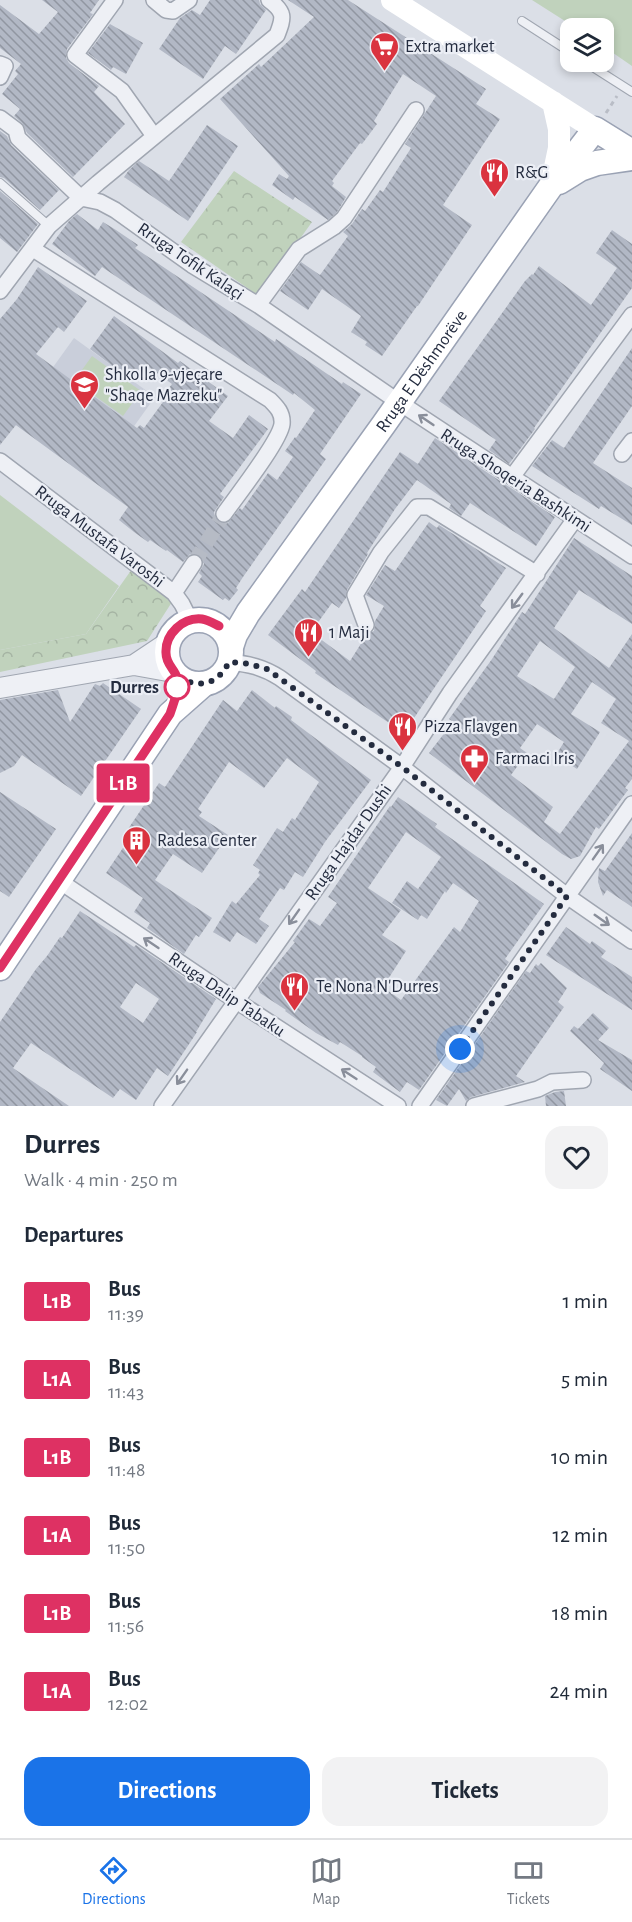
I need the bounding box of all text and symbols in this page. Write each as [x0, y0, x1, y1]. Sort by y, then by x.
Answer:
map controls [560, 18, 614, 72]
button: layers [560, 18, 614, 72]
supermarket icon: Extra market [368, 30, 400, 72]
place label: Extra market [405, 38, 495, 56]
restaurant icon: R&G [478, 156, 510, 198]
place label: R&G [515, 164, 548, 182]
street label: Rruga Tofik Kalaçi [134, 220, 247, 304]
street label: Rruga E Dëshmorëve [373, 307, 471, 436]
place label: Shkolla 9-vjeçare "Shaqe Mazreku" [105, 366, 223, 405]
school or university icon: Shkolla 9-vjeçare "Shaqe Mazreku" [68, 368, 100, 410]
one-way arrow [418, 414, 434, 426]
street label: Rruga Shoqeria Bashkimi [437, 426, 594, 536]
street label: Rruga Mustafa Varoshi [31, 482, 167, 591]
one-way arrow [511, 592, 523, 608]
restaurant icon: 1 Maji [292, 616, 324, 658]
place label: 1 Maji [329, 624, 370, 642]
marker: Durres [164, 674, 190, 700]
place label: Durres [110, 679, 159, 697]
restaurant icon: Pizza Flavgen [387, 710, 419, 752]
place label: Pizza Flavgen [424, 718, 518, 736]
pharmacy icon: Farmaci Iris [458, 742, 490, 784]
place label: Farmaci Iris [495, 750, 575, 768]
line badge: L1B [88, 764, 158, 802]
text: L1B [109, 773, 137, 794]
street label: Rruga Hajdar Dushi [302, 781, 395, 904]
building icon: Radesa Center [120, 824, 152, 866]
place label: Radesa Center [157, 832, 257, 850]
one-way arrow [592, 844, 604, 860]
one-way arrow [288, 909, 301, 925]
one-way arrow [594, 914, 610, 926]
one-way arrow [144, 937, 160, 949]
street label: Rruga Dalip Tabaku [165, 949, 288, 1040]
restaurant icon: Te Nona N'Durres [279, 970, 311, 1012]
place label: Te Nona N'Durres [316, 978, 439, 996]
your location [445, 1034, 475, 1064]
one-way arrow [176, 1068, 188, 1084]
one-way arrow [341, 1068, 358, 1080]
button: heart [545, 1126, 608, 1189]
text: Durres [24, 1131, 100, 1159]
text: Walk · 4 min · 250 m [24, 1170, 178, 1190]
text: Departures [24, 1224, 124, 1246]
text: Bus [108, 1278, 141, 1300]
text: 1 min [563, 1290, 608, 1312]
text: L1B [43, 1291, 71, 1312]
text: 11:39 [108, 1304, 144, 1324]
text: Bus [108, 1356, 141, 1378]
text: 5 min [561, 1368, 608, 1390]
text: L1A [42, 1369, 72, 1390]
text: 11:43 [108, 1382, 144, 1402]
text: Bus [108, 1434, 141, 1456]
text: 10 min [551, 1446, 608, 1468]
text: L1B [43, 1447, 71, 1468]
text: 11:48 [108, 1460, 145, 1480]
text: Bus [108, 1512, 141, 1534]
text: 12 min [553, 1524, 608, 1546]
text: L1A [42, 1525, 72, 1546]
text: 11:50 [108, 1538, 145, 1558]
text: Bus [108, 1590, 141, 1612]
text: 18 min [552, 1602, 608, 1624]
text: L1B [43, 1603, 71, 1624]
text: 11:56 [108, 1616, 144, 1636]
text: Bus [108, 1668, 141, 1690]
text: 24 min [550, 1680, 608, 1702]
text: L1A [42, 1681, 72, 1702]
text: 12:02 [108, 1694, 148, 1714]
button: Directions [24, 1757, 310, 1826]
button: Tickets [322, 1757, 608, 1826]
tab: Directions [82, 1854, 146, 1909]
tab: Map [310, 1854, 343, 1909]
tab: Tickets [507, 1854, 550, 1909]

